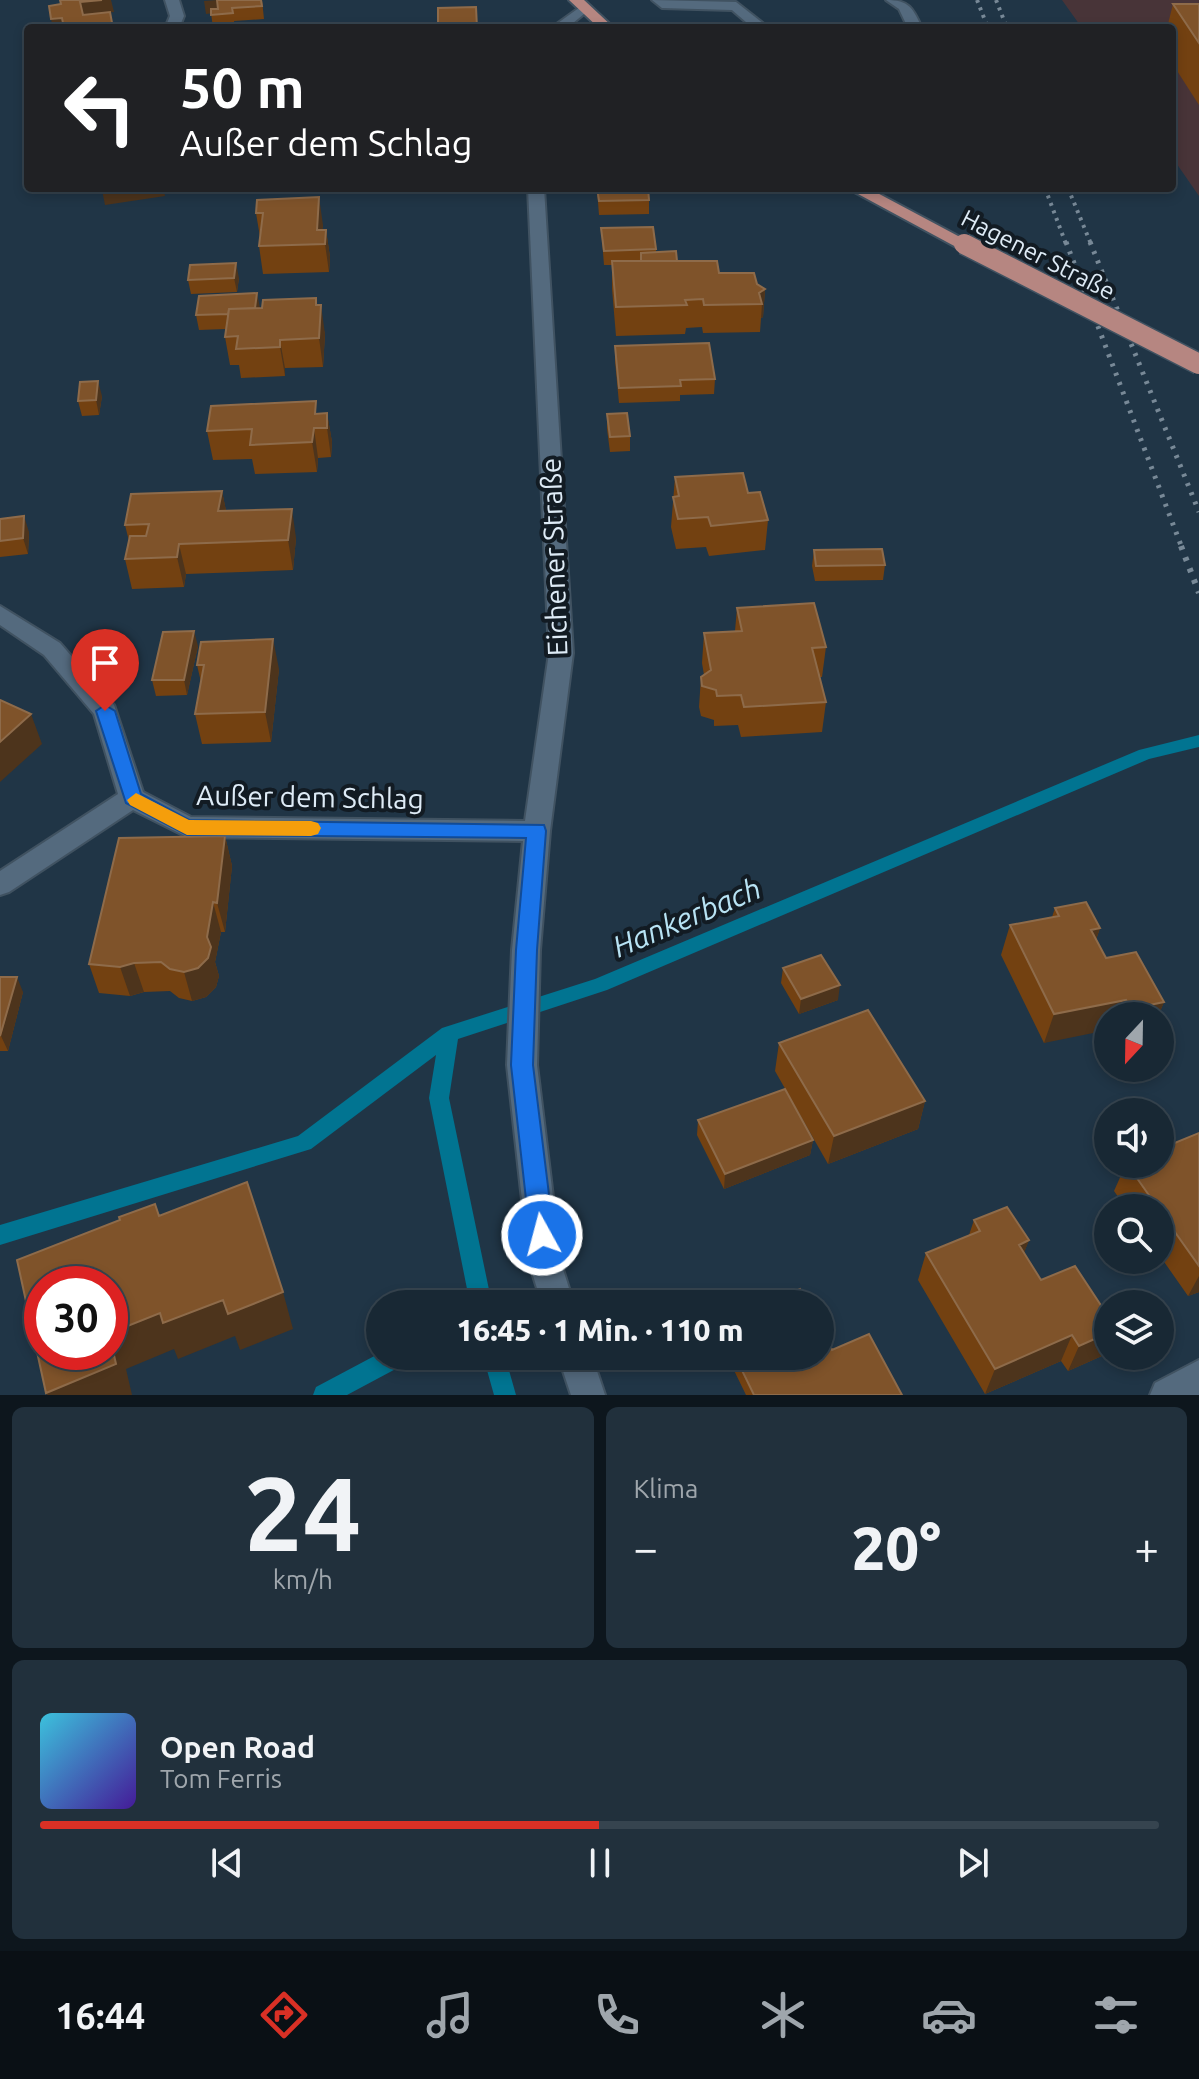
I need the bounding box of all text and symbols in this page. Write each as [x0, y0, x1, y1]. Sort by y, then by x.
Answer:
icon: left [48, 56, 152, 160]
text: 50 m [180, 56, 305, 119]
text: Außer dem Schlag [180, 122, 473, 163]
street label: Hagener Straße [957, 204, 1120, 305]
street label: Eichener Straße [535, 457, 572, 657]
pin [71, 629, 139, 711]
icon: arrive [83, 641, 127, 685]
street label: Außer dem Schlag [196, 779, 424, 814]
water label: Hankerbach [607, 871, 766, 964]
north arrow [1094, 1002, 1174, 1082]
map controls [1094, 1002, 1174, 1370]
button: sound [1094, 1098, 1174, 1178]
position arrow [500, 1193, 584, 1277]
button: search [1094, 1194, 1174, 1274]
speed limit sign: 30 [24, 1266, 128, 1370]
button: layers [1094, 1290, 1174, 1370]
text: 16:45 · 1 Min. · 110 m [456, 1313, 744, 1347]
text: 24 [244, 1454, 361, 1571]
text: Klima [634, 1474, 698, 1503]
text: 20° [852, 1514, 941, 1581]
text: − [634, 1523, 658, 1572]
text: + [1134, 1523, 1159, 1572]
text: km/h [273, 1565, 333, 1594]
text: Open Road [160, 1730, 315, 1764]
text: Tom Ferris [160, 1764, 282, 1793]
icon: previous [205, 1841, 249, 1885]
icon: pause [578, 1841, 622, 1885]
icon: next [951, 1841, 995, 1885]
icon: directions [256, 1987, 312, 2043]
icon: music [422, 1987, 478, 2043]
icon: phone [589, 1987, 645, 2043]
icon: climate [755, 1987, 811, 2043]
icon: car [921, 1987, 977, 2043]
icon: filters [1088, 1987, 1144, 2043]
text: 16:44 [55, 1995, 145, 2036]

